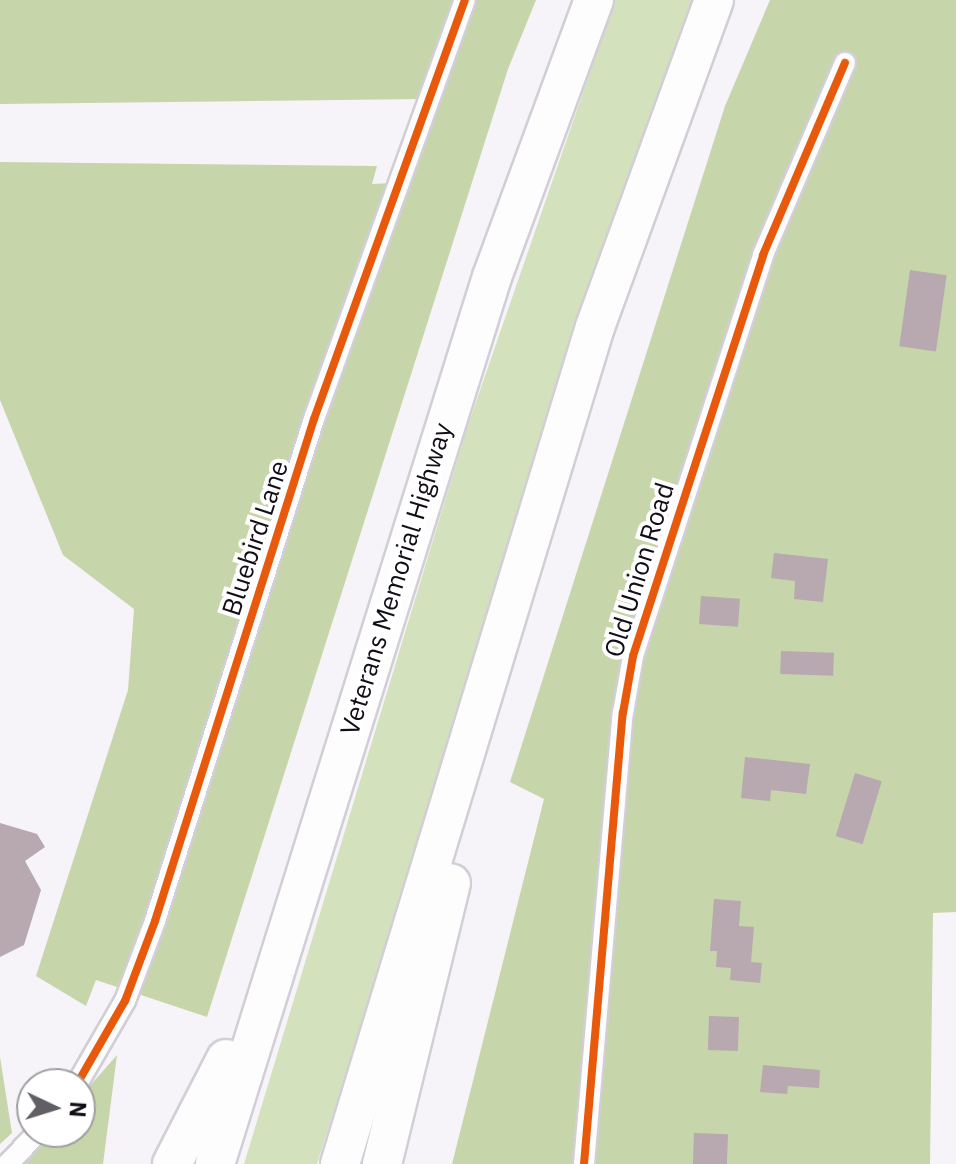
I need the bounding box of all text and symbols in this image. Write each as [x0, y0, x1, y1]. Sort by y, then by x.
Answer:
street label: Veterans Memorial Highway [334, 419, 458, 739]
street label: Bluebird Lane [215, 457, 295, 619]
street label: Old Union Road [598, 479, 680, 661]
north arrow [16, 1068, 96, 1148]
text: N [63, 1101, 93, 1119]

